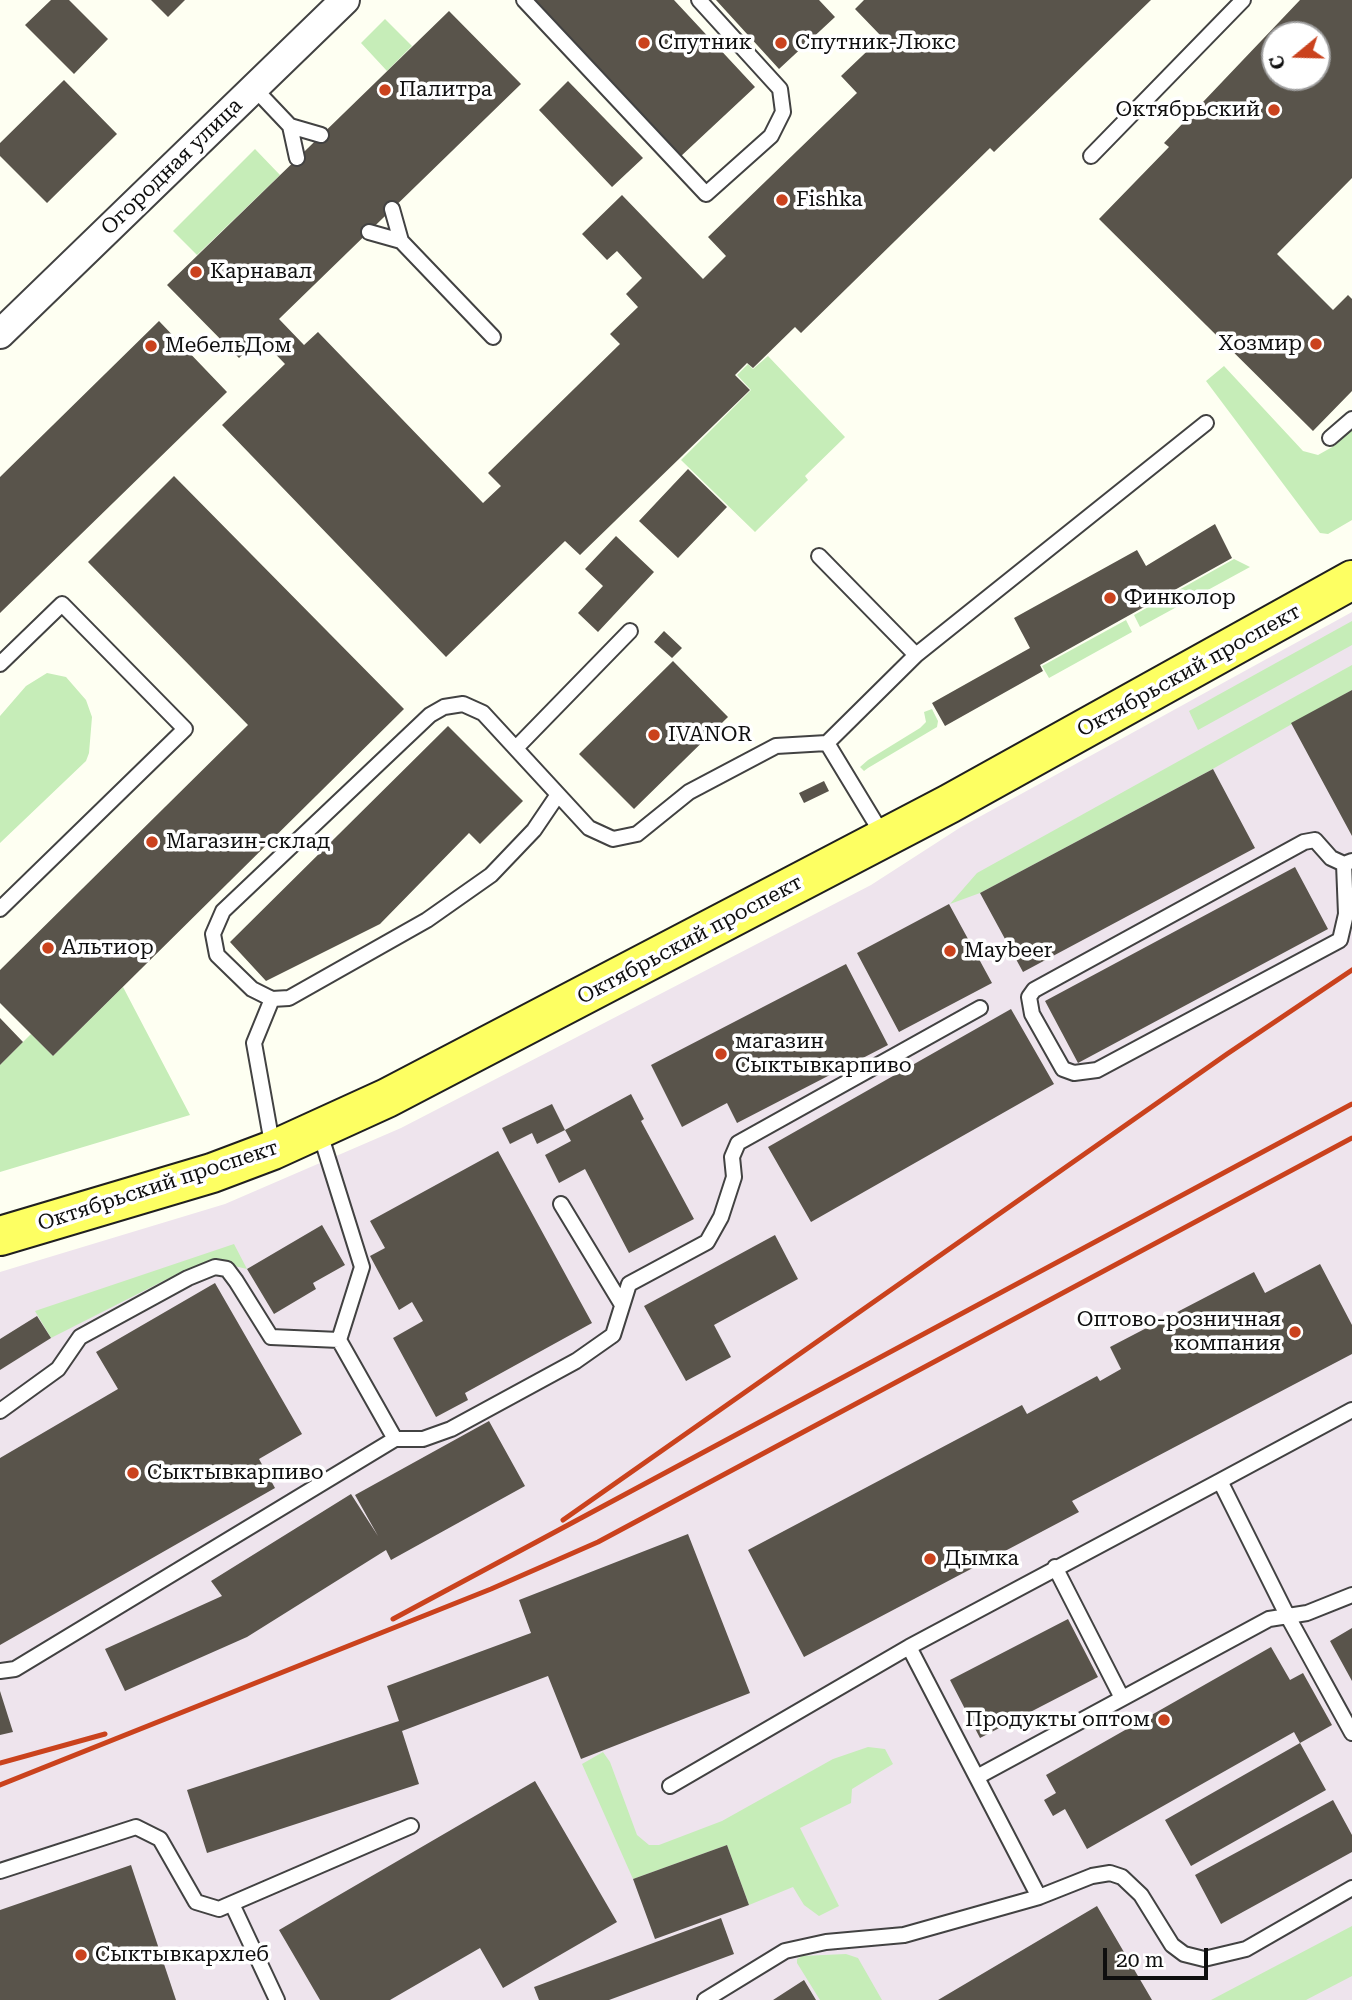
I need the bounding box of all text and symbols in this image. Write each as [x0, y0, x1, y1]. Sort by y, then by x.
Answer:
north arrow [1261, 21, 1331, 91]
place label: Спутник [658, 30, 752, 56]
place label: Спутник-Люкс [795, 30, 956, 56]
marker: Спутник [636, 35, 652, 51]
marker: Спутник-Люкс [773, 35, 789, 51]
text: С [1265, 52, 1291, 72]
place label: Палитра [399, 77, 492, 103]
marker: Палитра [377, 82, 393, 98]
street label: Огородная улица [96, 93, 248, 241]
place label: Октябрьский [1116, 97, 1260, 123]
marker: Октябрьский [1266, 102, 1282, 118]
place label: Fishka [796, 187, 863, 213]
marker: Fishka [774, 192, 790, 208]
place label: Карнавал [210, 259, 312, 285]
marker: Карнавал [188, 264, 204, 280]
place label: Хозмир [1218, 331, 1302, 357]
place label: МебельДом [165, 333, 292, 359]
marker: Хозмир [1308, 336, 1324, 352]
marker: МебельДом [143, 338, 159, 354]
place label: Финколор [1124, 585, 1236, 611]
marker: Финколор [1102, 590, 1118, 606]
street label: Октябрьский проспект [1073, 599, 1305, 743]
place label: IVANOR [668, 722, 752, 748]
marker: IVANOR [646, 727, 662, 743]
place label: Магазин-склад [166, 829, 330, 855]
marker: Магазин-склад [144, 834, 160, 850]
street label: Октябрьский проспект [573, 870, 807, 1010]
place label: Альтиор [62, 935, 154, 961]
place label: Maybeer [964, 938, 1052, 964]
marker: Альтиор [40, 940, 56, 956]
marker: Maybeer [942, 943, 958, 959]
place label: магазин Сыктывкарпиво [735, 1029, 912, 1079]
marker: магазин Сыктывкарпиво [713, 1046, 729, 1062]
street label: Октябрьский проспект [35, 1135, 281, 1237]
place label: Оптово-розничная компания [1077, 1307, 1281, 1357]
marker: Оптово-розничная компания [1287, 1324, 1303, 1340]
place label: Сыктывкарпиво [147, 1460, 324, 1486]
marker: Сыктывкарпиво [125, 1465, 141, 1481]
place label: Дымка [944, 1546, 1019, 1572]
marker: Дымка [922, 1551, 938, 1567]
place label: Продукты оптом [965, 1707, 1150, 1733]
marker: Продукты оптом [1156, 1712, 1172, 1728]
scale bar [1107, 1934, 1212, 1978]
place label: Сыктывкархлеб [95, 1942, 269, 1968]
marker: Сыктывкархлеб [73, 1947, 89, 1963]
text: 20 m [1116, 1948, 1164, 1972]

